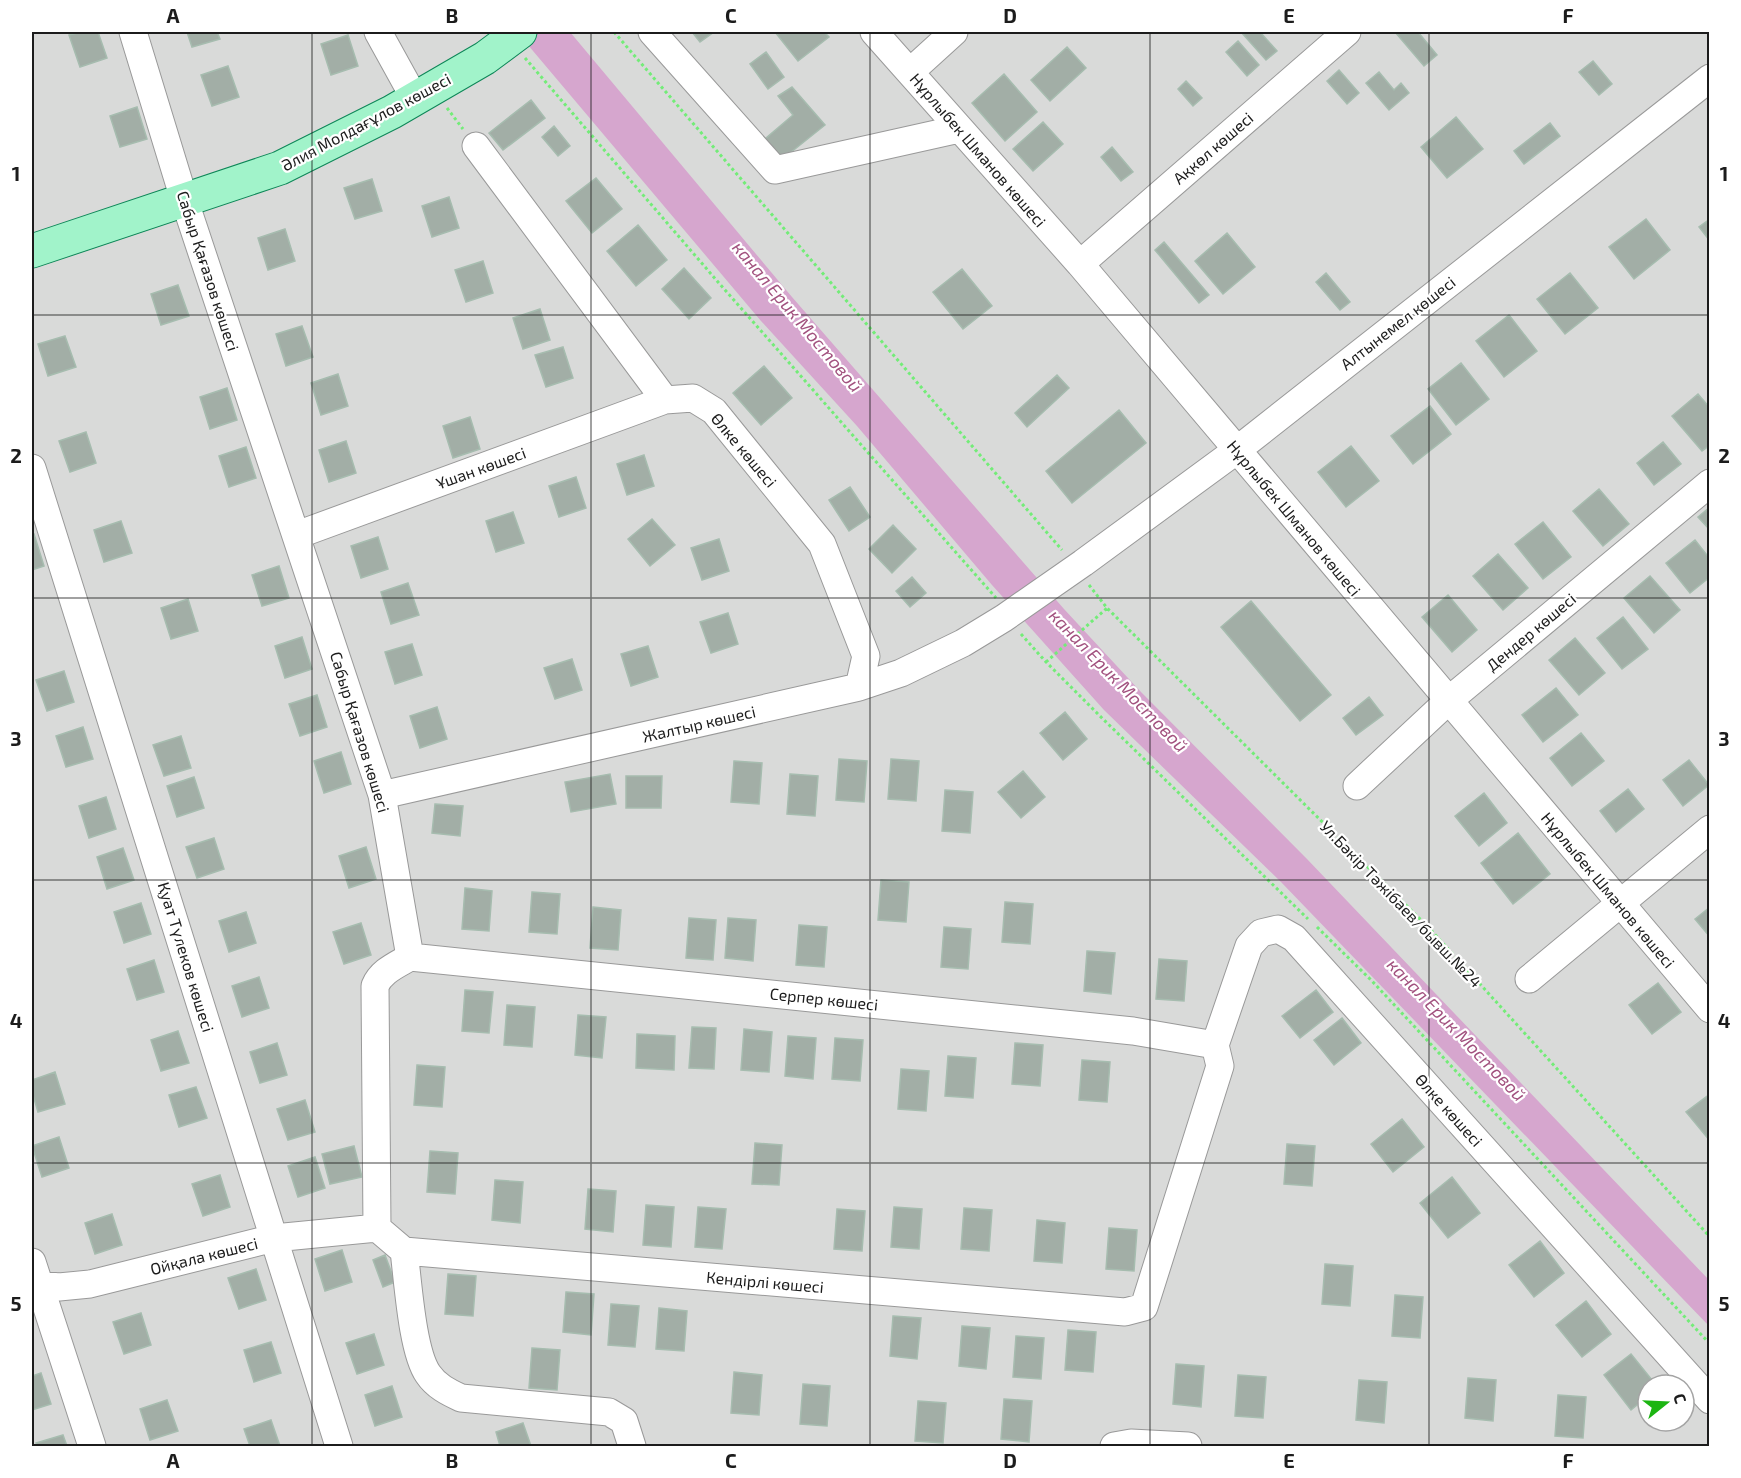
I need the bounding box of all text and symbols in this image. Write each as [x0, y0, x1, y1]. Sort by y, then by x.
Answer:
text: A [166, 3, 180, 27]
text: B [446, 3, 458, 27]
text: C [725, 3, 737, 27]
text: D [1003, 3, 1017, 27]
text: E [1283, 3, 1295, 27]
text: F [1562, 3, 1574, 27]
street label: Әлия Молдағұлов көшесі [278, 69, 454, 174]
street label: Нұрлыбек Шманов көшесі [906, 69, 1050, 230]
street label: Ақкөл көшесі [1169, 108, 1257, 188]
text: 1 [12, 161, 20, 185]
text: 1 [1720, 161, 1728, 185]
street label: Сабыр Қағазов көшесі [174, 188, 243, 353]
water label: канал Ерик Мостовой [728, 236, 867, 396]
street label: Алтынемел көшесі [1337, 272, 1459, 373]
street label: Өлке көшесі [708, 409, 781, 491]
street label: Нұрлыбек Шманов көшесі [1224, 436, 1365, 599]
text: 2 [10, 443, 22, 467]
street label: Ұшан көшесі [433, 443, 528, 493]
text: 2 [1718, 443, 1730, 467]
street label: Дендер көшесі [1482, 589, 1579, 675]
water label: канал Ерик Мостовой [1045, 604, 1193, 756]
street label: Сабыр Қағазов көшесі [327, 649, 394, 815]
street label: Жалтыр көшесі [640, 701, 757, 746]
text: 3 [10, 726, 22, 750]
text: 3 [1718, 726, 1730, 750]
street label: Нұрлыбек Шманов көшесі [1538, 808, 1679, 971]
street label: Ул.Бәкір Тәжібаев/бывш.№24 [1317, 816, 1486, 991]
street label: Қуат Түлеков көшесі [154, 880, 218, 1034]
water label: канал Ерик Мостовой [1383, 953, 1531, 1105]
street label: Серпер көшесі [769, 983, 879, 1014]
text: 4 [10, 1008, 23, 1032]
text: 4 [1718, 1008, 1731, 1032]
street label: Өлке көшесі [1412, 1069, 1487, 1150]
street label: Ойқала көшесі [148, 1233, 260, 1278]
street label: Кендірлі көшесі [706, 1267, 825, 1296]
text: 5 [10, 1291, 22, 1315]
text: 5 [1718, 1291, 1730, 1315]
north arrow [1636, 1373, 1696, 1433]
text: С [1670, 1391, 1691, 1406]
text: A [166, 1448, 180, 1472]
text: B [446, 1448, 458, 1472]
text: C [725, 1448, 737, 1472]
text: D [1003, 1448, 1017, 1472]
text: E [1283, 1448, 1295, 1472]
text: F [1562, 1448, 1574, 1472]

